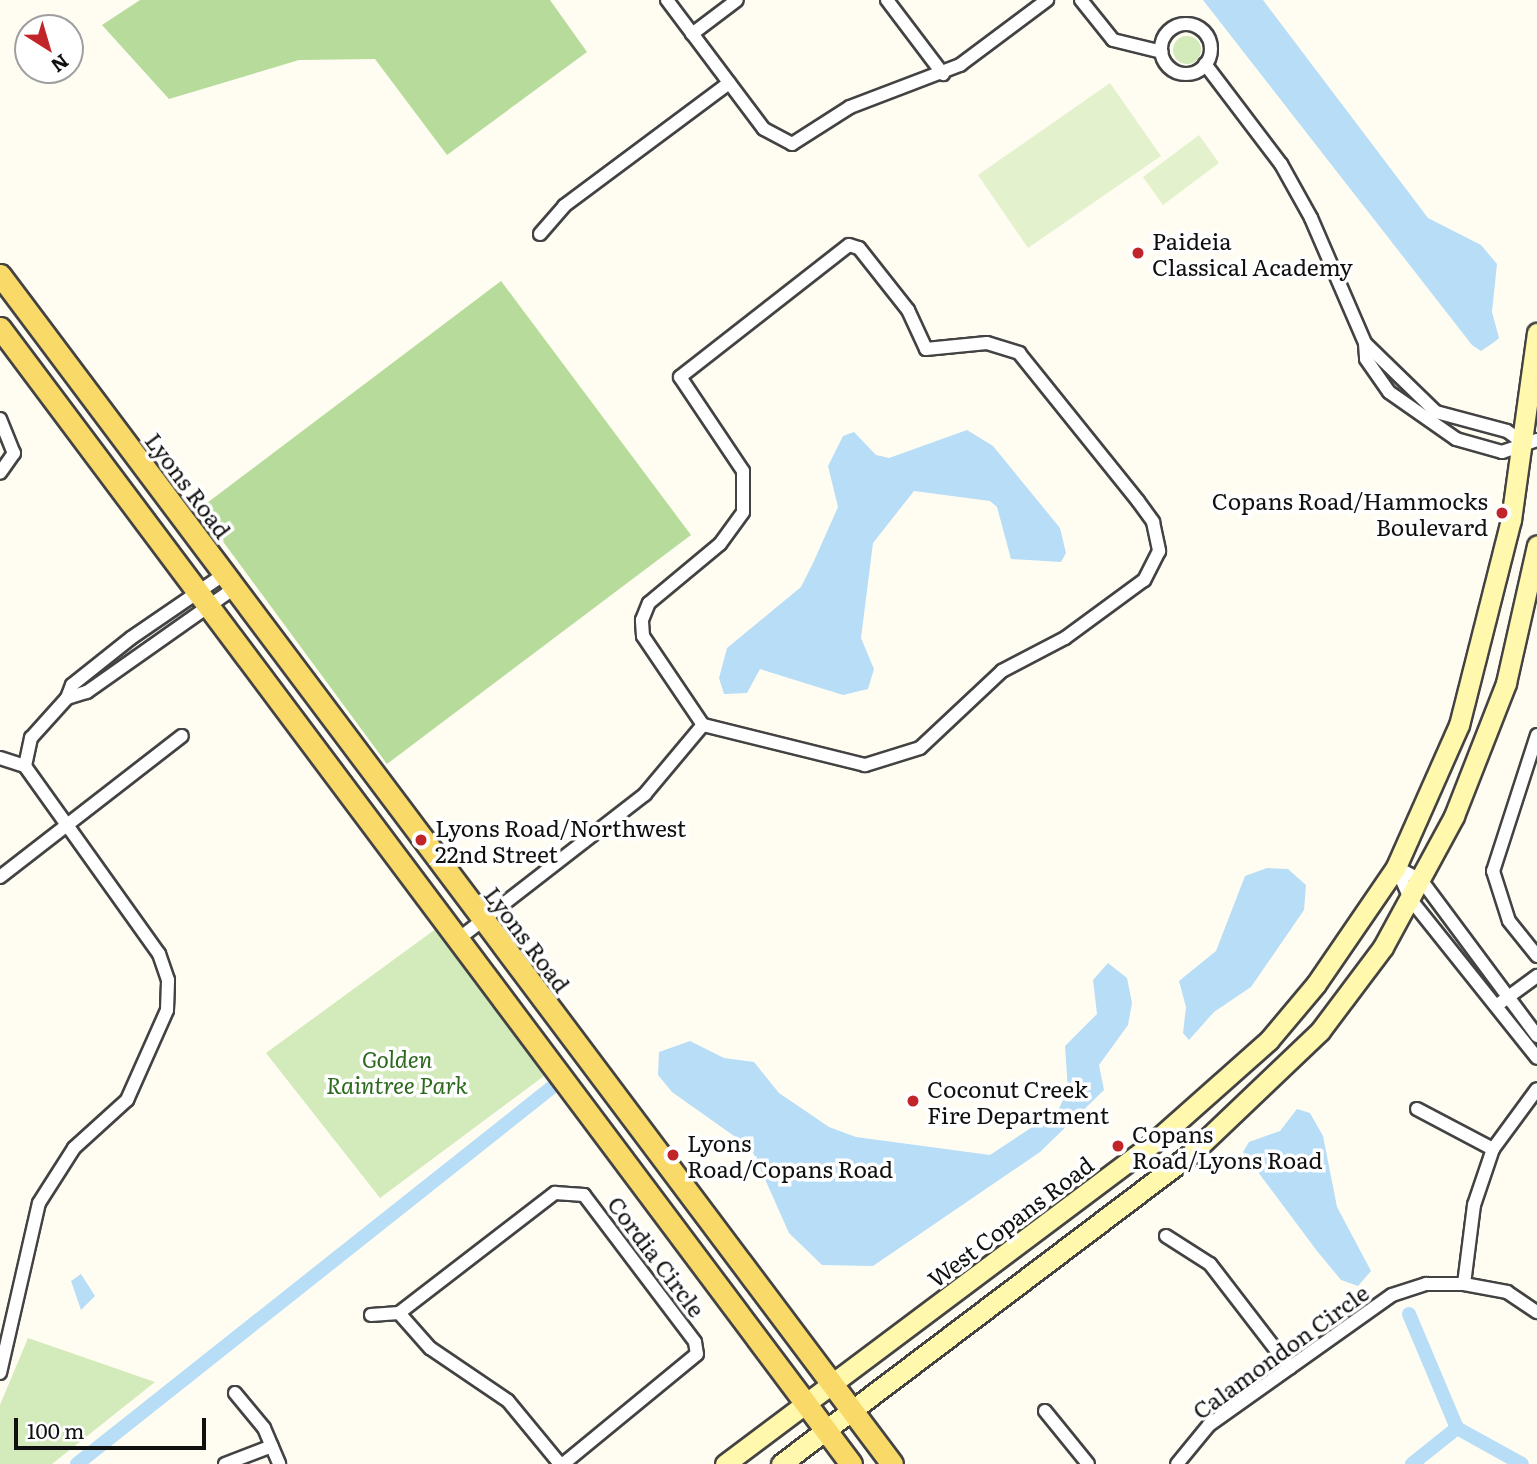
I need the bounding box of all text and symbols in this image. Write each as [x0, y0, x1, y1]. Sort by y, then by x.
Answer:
north arrow [14, 14, 84, 84]
text: N [46, 48, 75, 80]
place label: Paideia Classical Academy [1152, 226, 1353, 280]
marker: Paideia Classical Academy [1130, 245, 1146, 261]
street label: Lyons Road [140, 427, 238, 543]
place label: Copans Road/Hammocks Boulevard [1212, 486, 1488, 540]
marker: Copans Road/Hammocks Boulevard [1494, 505, 1510, 521]
place label: Lyons Road/Northwest 22nd Street [435, 813, 686, 867]
marker: Lyons Road/Northwest 22nd Street [413, 832, 429, 848]
street label: Lyons Road [479, 881, 577, 997]
park label: Golden Raintree Park [326, 1044, 468, 1098]
place label: Coconut Creek Fire Department [927, 1074, 1109, 1128]
marker: Coconut Creek Fire Department [905, 1093, 921, 1109]
place label: Copans Road/Lyons Road [1132, 1119, 1323, 1173]
place label: Lyons Road/Copans Road [687, 1128, 893, 1182]
marker: Copans Road/Lyons Road [1110, 1138, 1126, 1154]
marker: Lyons Road/Copans Road [665, 1147, 681, 1163]
street label: West Copans Road [922, 1150, 1098, 1292]
street label: Cordia Circle [603, 1190, 711, 1322]
street label: Calamondon Circle [1187, 1278, 1373, 1424]
scale bar [18, 1404, 210, 1448]
text: 100 m [27, 1414, 84, 1445]

